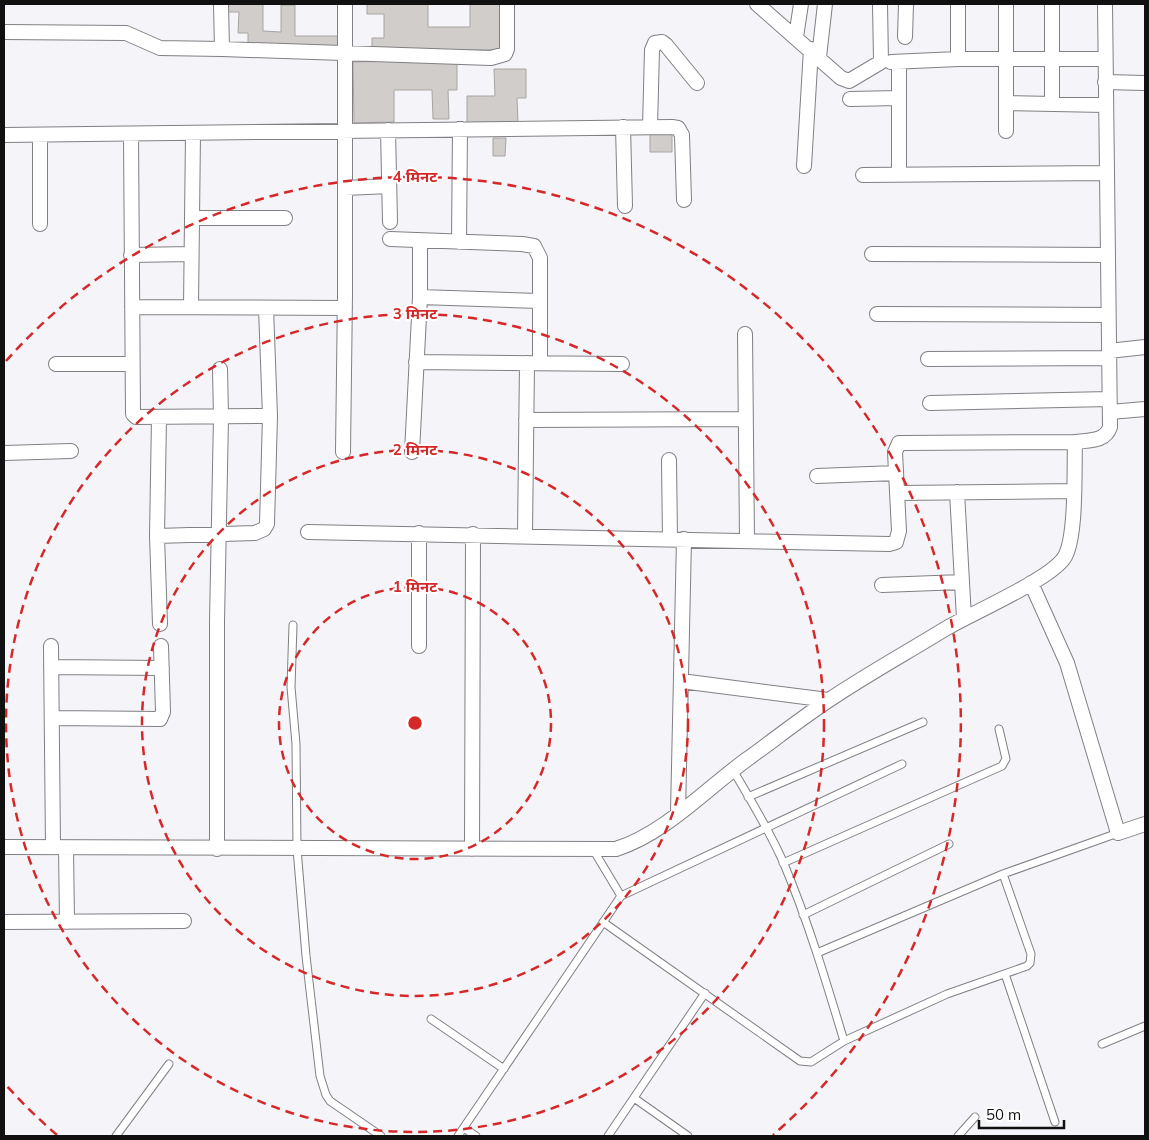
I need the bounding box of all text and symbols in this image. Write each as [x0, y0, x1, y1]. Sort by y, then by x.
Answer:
text: 4 मिनट [393, 167, 438, 186]
text: 3 मिनट [393, 304, 438, 323]
text: 2 मिनट [393, 440, 438, 459]
text: 1 मिनट [393, 577, 438, 596]
centre of rings [406, 714, 424, 732]
scale bar [979, 1098, 1064, 1130]
text: 50 m [986, 1105, 1021, 1124]

